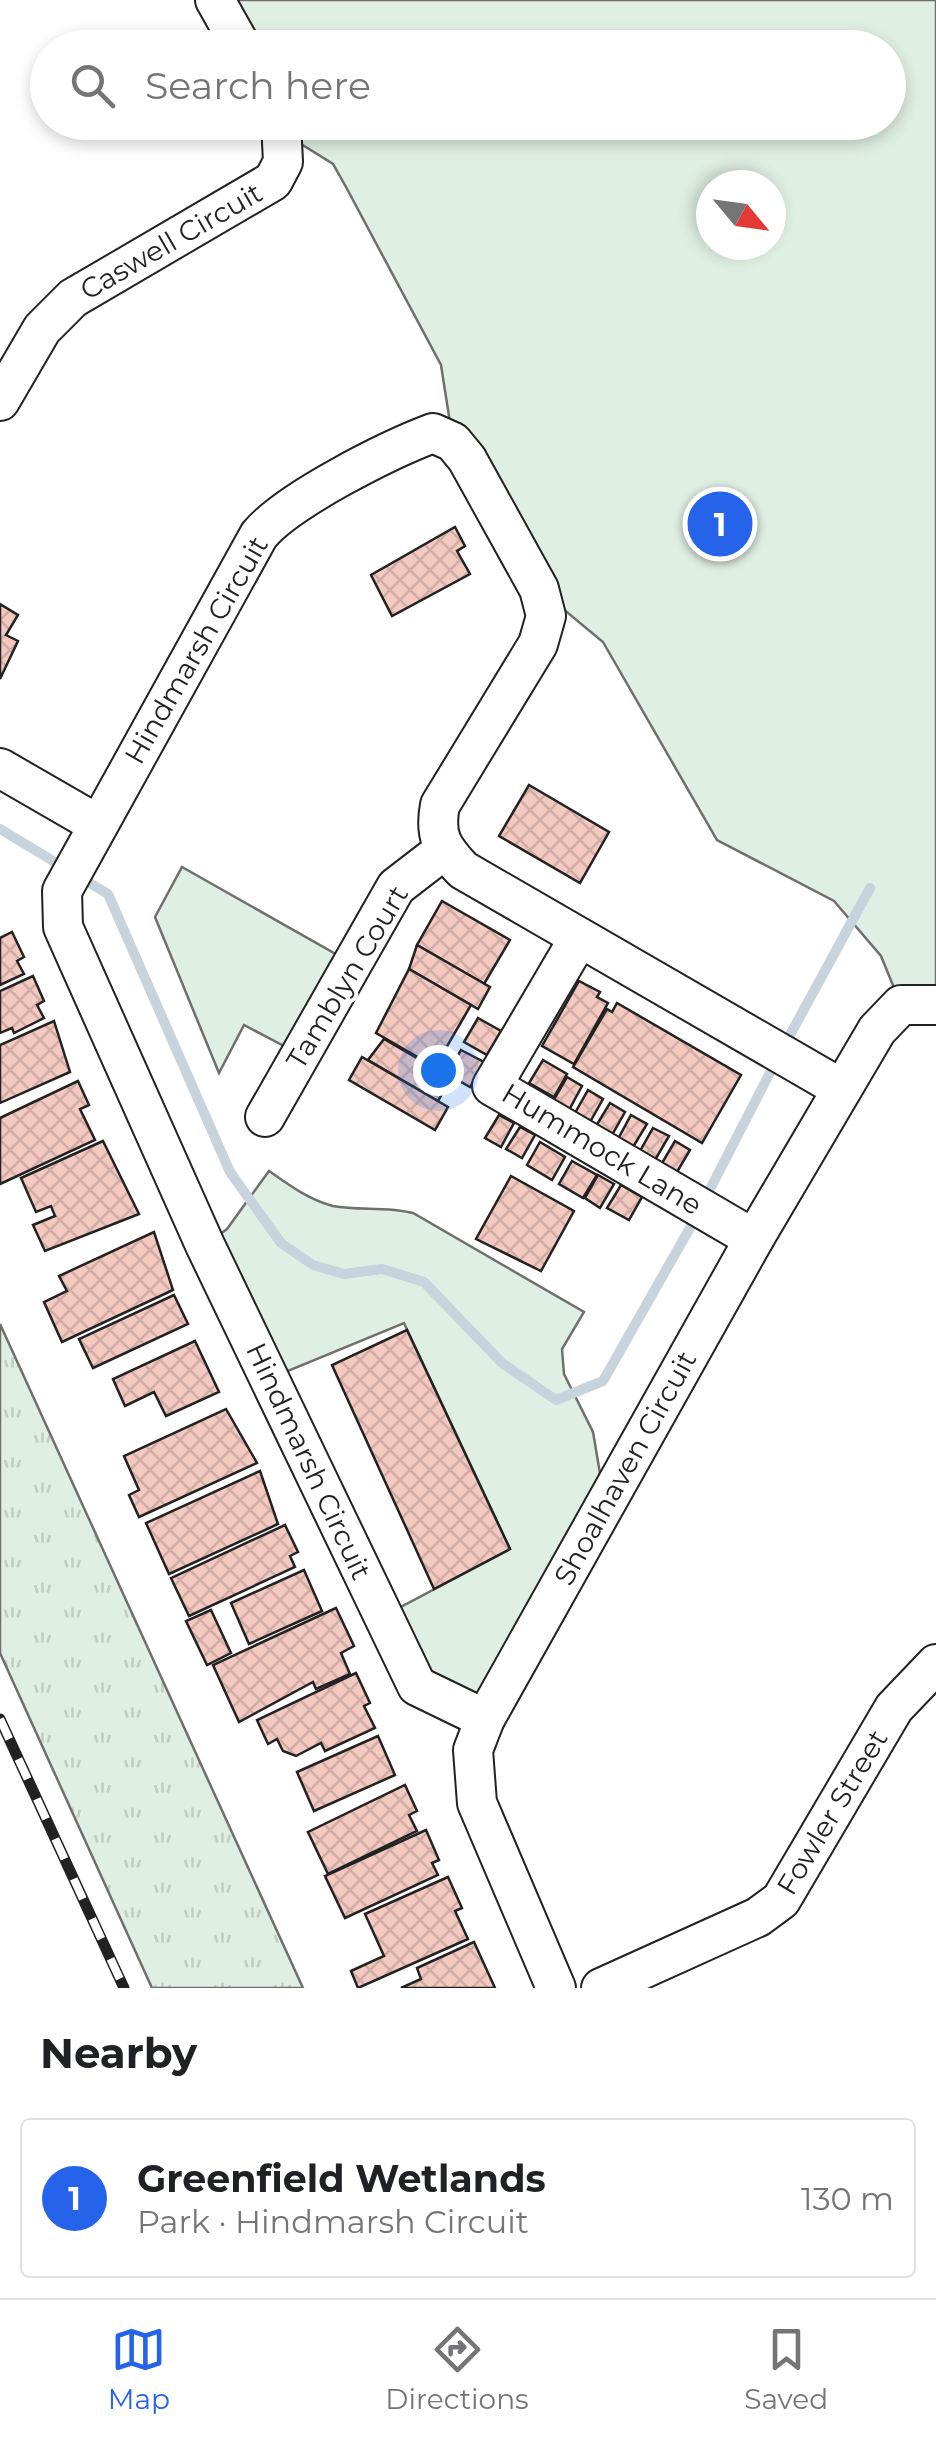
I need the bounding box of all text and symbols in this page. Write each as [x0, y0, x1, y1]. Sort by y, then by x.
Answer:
search box [30, 30, 906, 140]
icon: search [65, 58, 120, 113]
text: Search here [145, 62, 371, 109]
north arrow [696, 170, 786, 260]
street label: Caswell Circuit [74, 175, 268, 307]
pin: 1 [688, 486, 752, 562]
street label: Hindmarsh Circuit [117, 530, 275, 770]
street label: Tamblyn Court [279, 879, 415, 1075]
your location [413, 1045, 464, 1096]
street label: Hummock Lane [496, 1076, 708, 1222]
street label: Hindmarsh Circuit [239, 1337, 379, 1585]
street label: Shoalhaven Circuit [547, 1345, 703, 1591]
street label: Fowler Street [769, 1723, 895, 1901]
text: Nearby [40, 2027, 197, 2079]
text: Greenfield Wetlands [137, 2155, 546, 2202]
text: 1 [68, 2179, 81, 2218]
text: 130 m [801, 2179, 894, 2218]
text: Park · Hindmarsh Circuit [137, 2202, 529, 2241]
tab: Map [108, 2322, 170, 2416]
tab: Directions [385, 2322, 529, 2416]
tab: Saved [744, 2322, 828, 2416]

